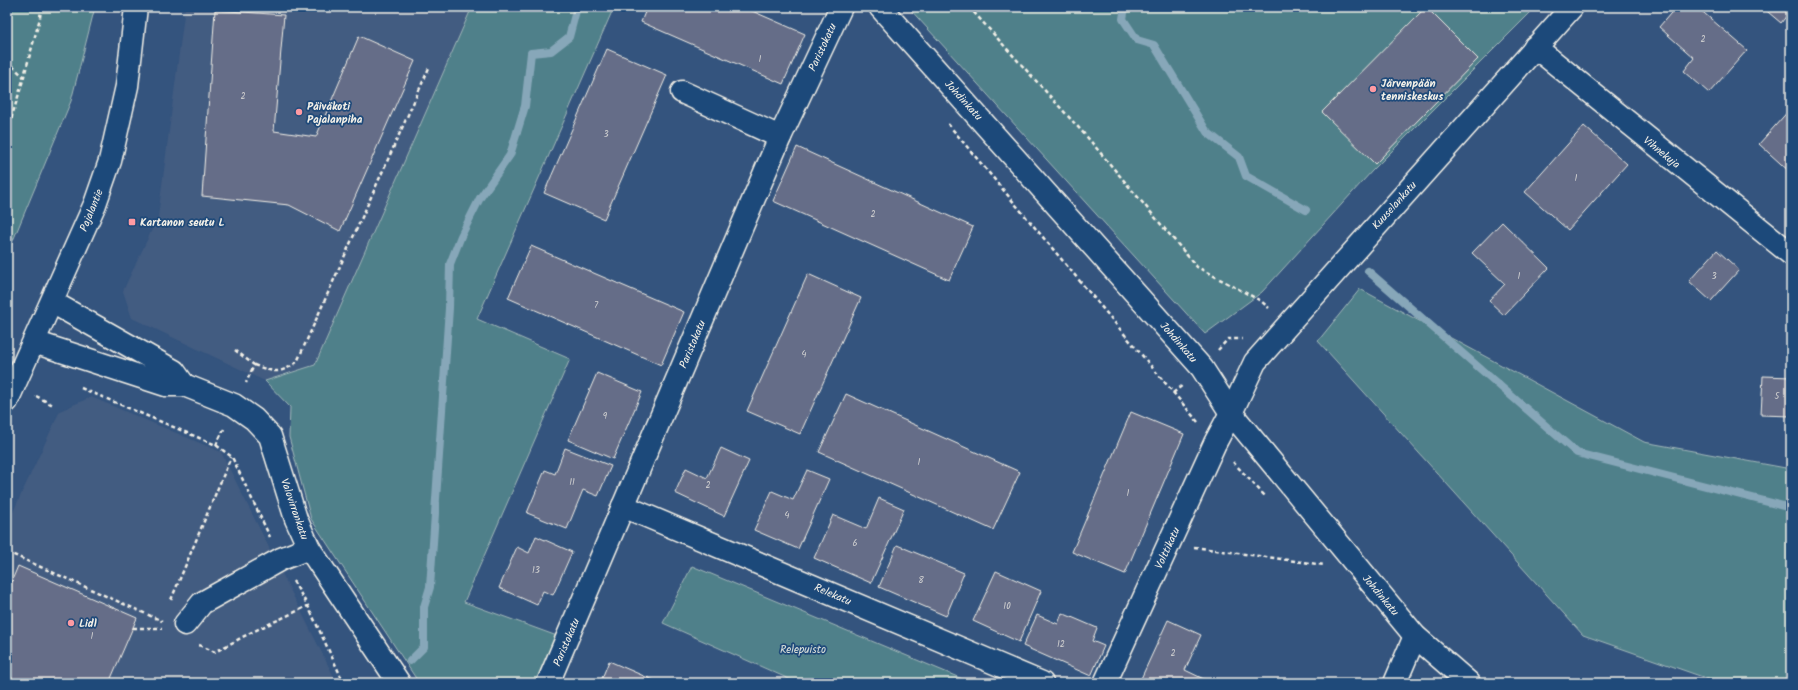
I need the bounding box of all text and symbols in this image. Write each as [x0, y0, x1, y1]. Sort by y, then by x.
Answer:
street label: Paristokatu [804, 20, 842, 74]
house number: 2 [1700, 32, 1706, 47]
house number: 1 [759, 52, 762, 67]
place label: Järvenpään tenniskeskus [1381, 75, 1444, 106]
street label: Johdinkatu [940, 76, 987, 126]
marker: Järvenpään tenniskeskus [1368, 84, 1378, 94]
house number: 2 [240, 89, 246, 104]
place label: Päiväkoti Pajalanpiha [307, 98, 363, 129]
marker: Päiväkoti Pajalanpiha [294, 107, 304, 117]
house number: 3 [603, 127, 609, 142]
street label: Vihnekuja [1639, 132, 1684, 173]
house number: 1 [1575, 171, 1578, 186]
street label: Kuuselankatu [1368, 177, 1422, 234]
street label: Pajalantie [75, 186, 109, 234]
house number: 2 [870, 207, 876, 222]
place label: Kartanon seutu L [140, 214, 225, 232]
marker: Kartanon seutu L [127, 217, 137, 227]
house number: 1 [1518, 269, 1521, 284]
house number: 3 [1711, 269, 1717, 284]
house number: 7 [594, 298, 599, 313]
street label: Paristokatu [675, 317, 711, 371]
street label: Johdinkatu [1155, 318, 1202, 368]
house number: 4 [802, 347, 807, 362]
house number: 5 [1775, 389, 1781, 404]
house number: 9 [603, 409, 608, 424]
house number: 1 [918, 455, 921, 470]
house number: 11 [569, 475, 575, 490]
street label: Valovirrankatu [275, 476, 313, 543]
house number: 2 [705, 478, 711, 493]
house number: 1 [1127, 486, 1130, 501]
house number: 4 [785, 508, 790, 523]
street label: Volttikatu [1150, 524, 1186, 572]
house number: 6 [852, 536, 858, 551]
house number: 13 [532, 563, 540, 578]
street label: Johdinkatu [1357, 571, 1404, 621]
house number: 8 [918, 573, 924, 588]
street label: Relekatu [811, 579, 855, 611]
house number: 10 [1003, 599, 1011, 614]
place label: Lidl [79, 615, 97, 633]
street label: Paristokatu [549, 615, 585, 669]
marker: Lidl [66, 618, 76, 628]
house number: 1 [91, 629, 94, 644]
house number: 12 [1057, 637, 1065, 652]
park label: Relepuisto [780, 641, 826, 659]
house number: 2 [1170, 646, 1176, 661]

